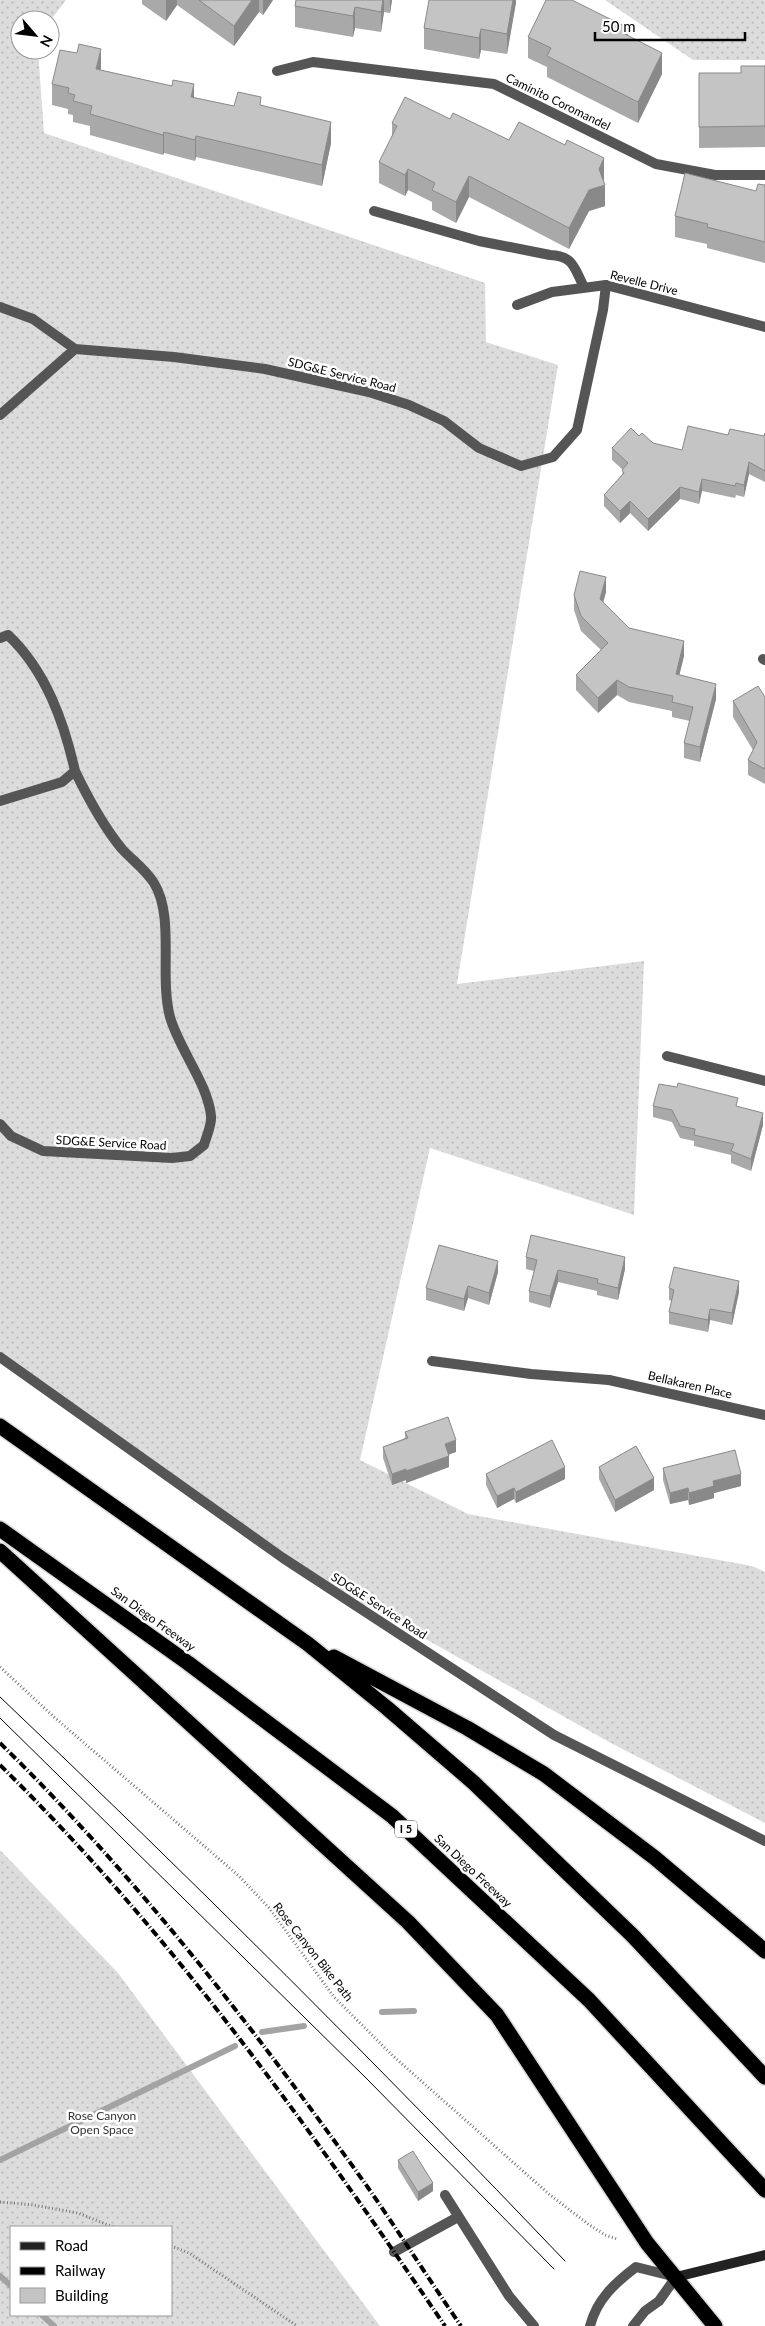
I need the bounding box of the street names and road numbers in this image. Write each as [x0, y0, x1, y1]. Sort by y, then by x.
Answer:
street label: Caminito Coromandel [503, 70, 613, 133]
street label: Revelle Drive [609, 267, 680, 298]
street label: SDG&E Service Road [287, 354, 398, 395]
street label: SDG&E Service Road [55, 1132, 167, 1153]
street label: Bellakaren Place [647, 1368, 734, 1401]
street label: SDG&E Service Road [329, 1569, 430, 1642]
street label: San Diego Freeway [108, 1583, 199, 1655]
road number: I 5 [395, 1820, 417, 1838]
street label: San Diego Freeway [431, 1831, 516, 1911]
street label: Rose Canyon Bike Path [270, 1899, 357, 2004]

